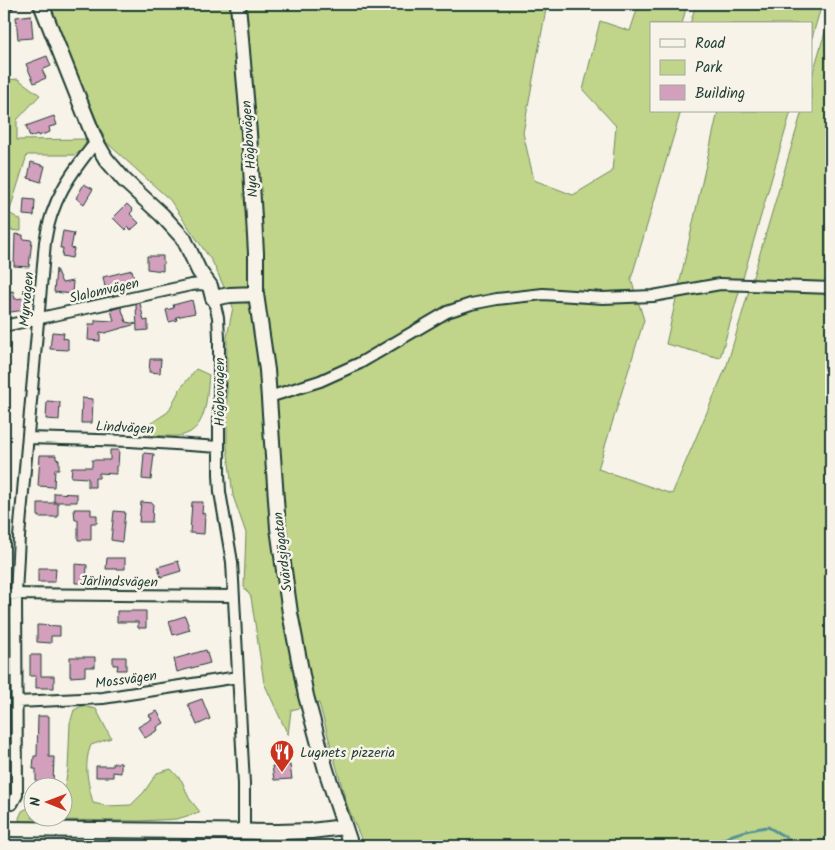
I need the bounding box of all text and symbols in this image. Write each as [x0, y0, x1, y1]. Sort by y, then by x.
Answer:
legend [650, 22, 812, 112]
text: Road [695, 32, 726, 56]
text: Park [695, 56, 723, 80]
text: Building [695, 82, 745, 106]
street label: Nya Högbovägen [236, 100, 264, 198]
street label: Myrvägen [14, 271, 40, 328]
street label: Slalomvägen [67, 272, 141, 310]
street label: Högbovägen [209, 358, 231, 426]
street label: Lindvägen [95, 415, 155, 441]
street label: Svärdsjögatan [267, 511, 299, 593]
street label: Järlindsvägen [80, 570, 158, 594]
street label: Mossvägen [94, 665, 158, 695]
restaurant icon: Lugnets pizzeria [269, 739, 295, 773]
place label: Lugnets pizzeria [300, 742, 395, 764]
north arrow [22, 778, 72, 828]
text: N [25, 797, 47, 806]

